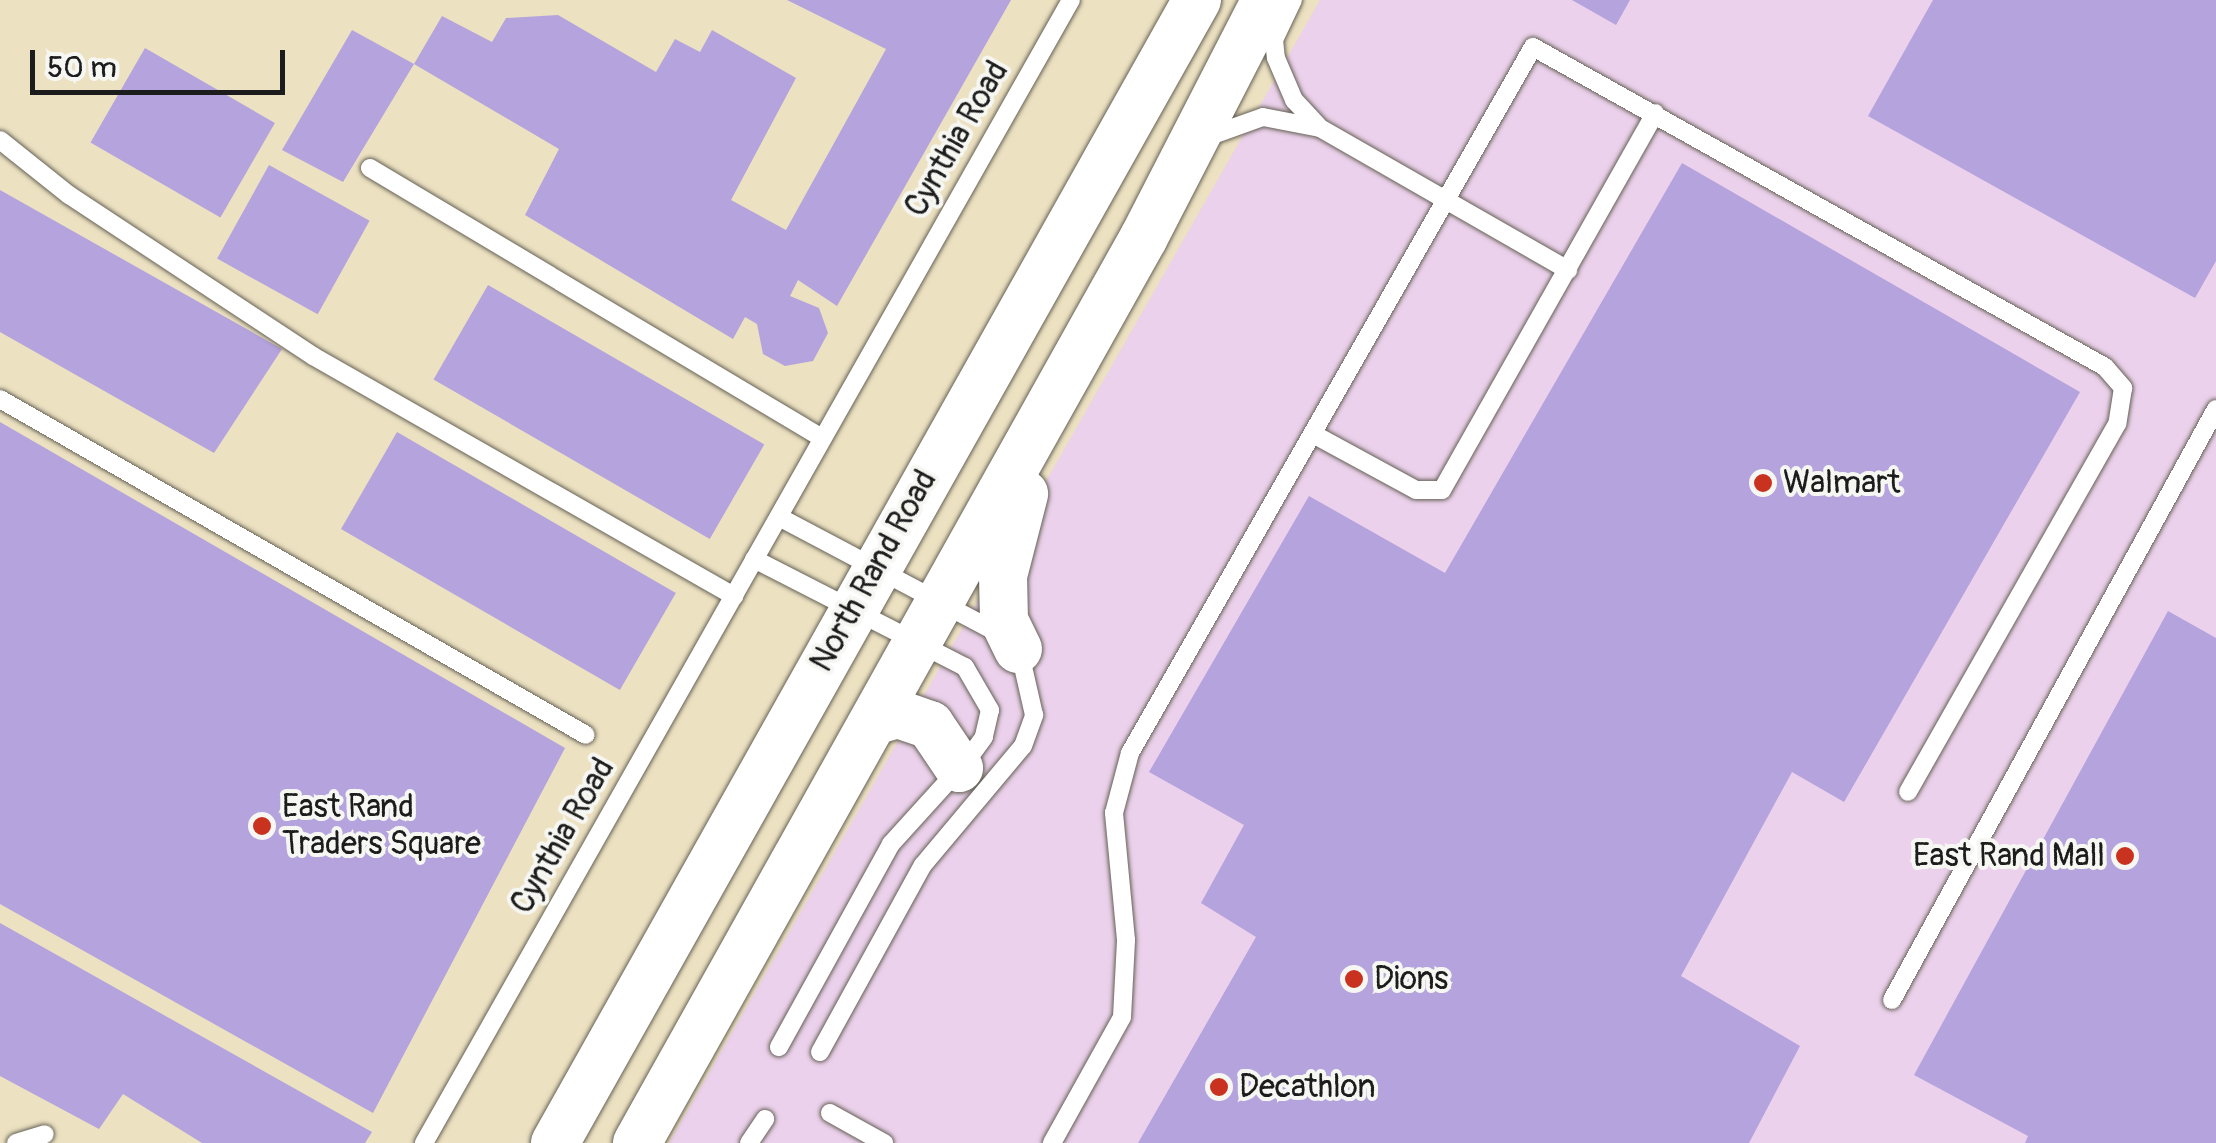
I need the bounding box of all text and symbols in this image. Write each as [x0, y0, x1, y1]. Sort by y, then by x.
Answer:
scale bar [35, 30, 290, 92]
text: 50 m [47, 49, 117, 86]
street label: Cynthia Road [897, 54, 1017, 224]
street label: North Rand Road [803, 463, 945, 679]
place label: Walmart [1783, 464, 1900, 502]
marker: Walmart [1752, 472, 1774, 494]
street label: Cynthia Road [503, 751, 623, 921]
place label: East Rand Traders Square [282, 789, 481, 864]
marker: East Rand Traders Square [251, 815, 273, 837]
place label: East Rand Mall [1913, 837, 2105, 875]
marker: East Rand Mall [2114, 845, 2136, 867]
place label: Dions [1374, 960, 1448, 998]
marker: Dions [1343, 968, 1365, 990]
place label: Decathlon [1239, 1068, 1376, 1106]
marker: Decathlon [1208, 1076, 1230, 1098]

